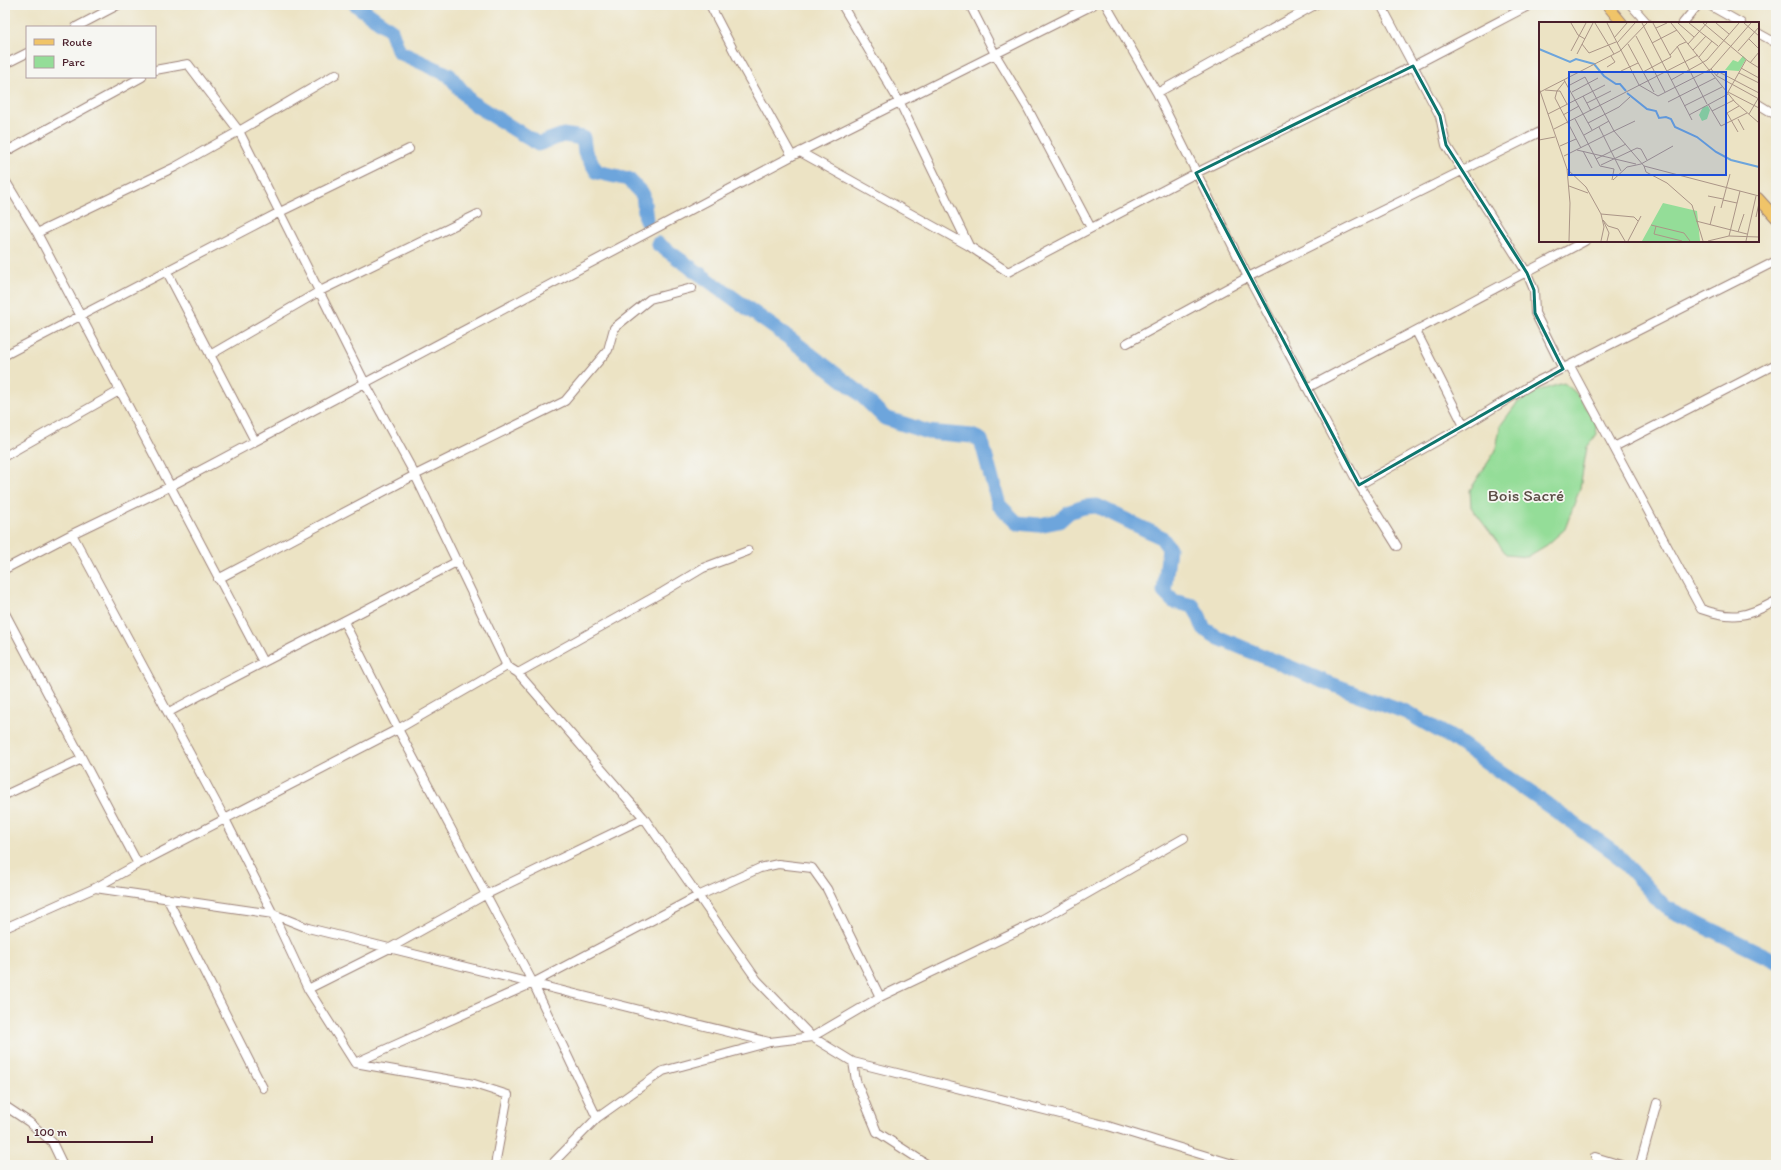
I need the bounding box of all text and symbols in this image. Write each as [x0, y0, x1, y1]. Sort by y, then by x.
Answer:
inset map [1539, 22, 1759, 242]
legend [26, 26, 156, 78]
text: Route [62, 35, 92, 49]
text: Parc [62, 55, 85, 69]
park label: Bois Sacré [1488, 485, 1564, 505]
scale bar [28, 1118, 152, 1144]
text: 100 m [34, 1125, 67, 1139]

